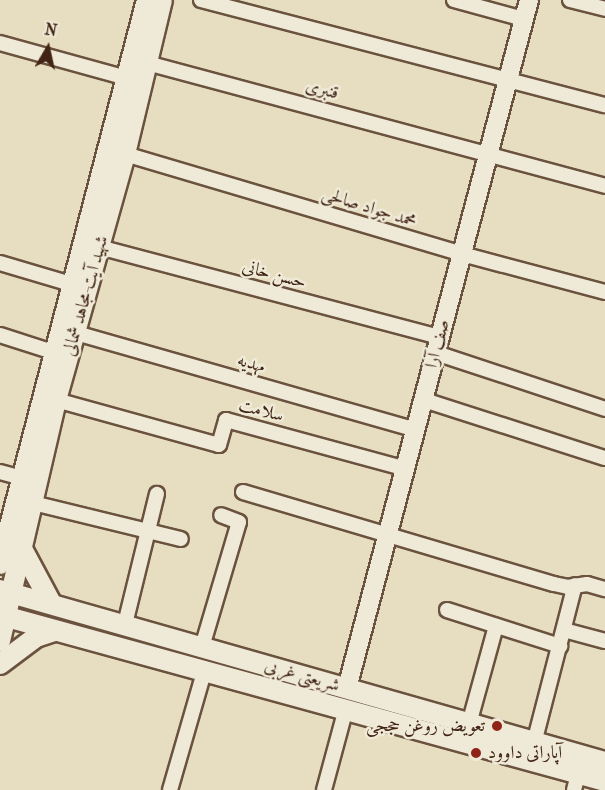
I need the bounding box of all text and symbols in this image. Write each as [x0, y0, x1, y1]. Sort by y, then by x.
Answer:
north arrow [18, 18, 78, 78]
text: N [43, 19, 58, 40]
street label: قنبری [303, 75, 341, 105]
street label: محمد جواد صالحی [319, 183, 419, 233]
street label: شهید آیت-مجاهد شمالی [59, 233, 113, 359]
street label: حسن خانی [240, 256, 308, 294]
street label: صف آرا [421, 317, 455, 371]
street label: مهدیه [234, 350, 268, 378]
street label: سلامت [236, 395, 286, 427]
street label: شریعتی غربی [262, 655, 342, 697]
place label: تعویض روغن حججی [366, 715, 485, 737]
marker: تعویض روغن حججی [490, 719, 504, 733]
place label: آپاراتی داوود [488, 742, 562, 764]
marker: آپاراتی داوود [469, 746, 483, 760]

